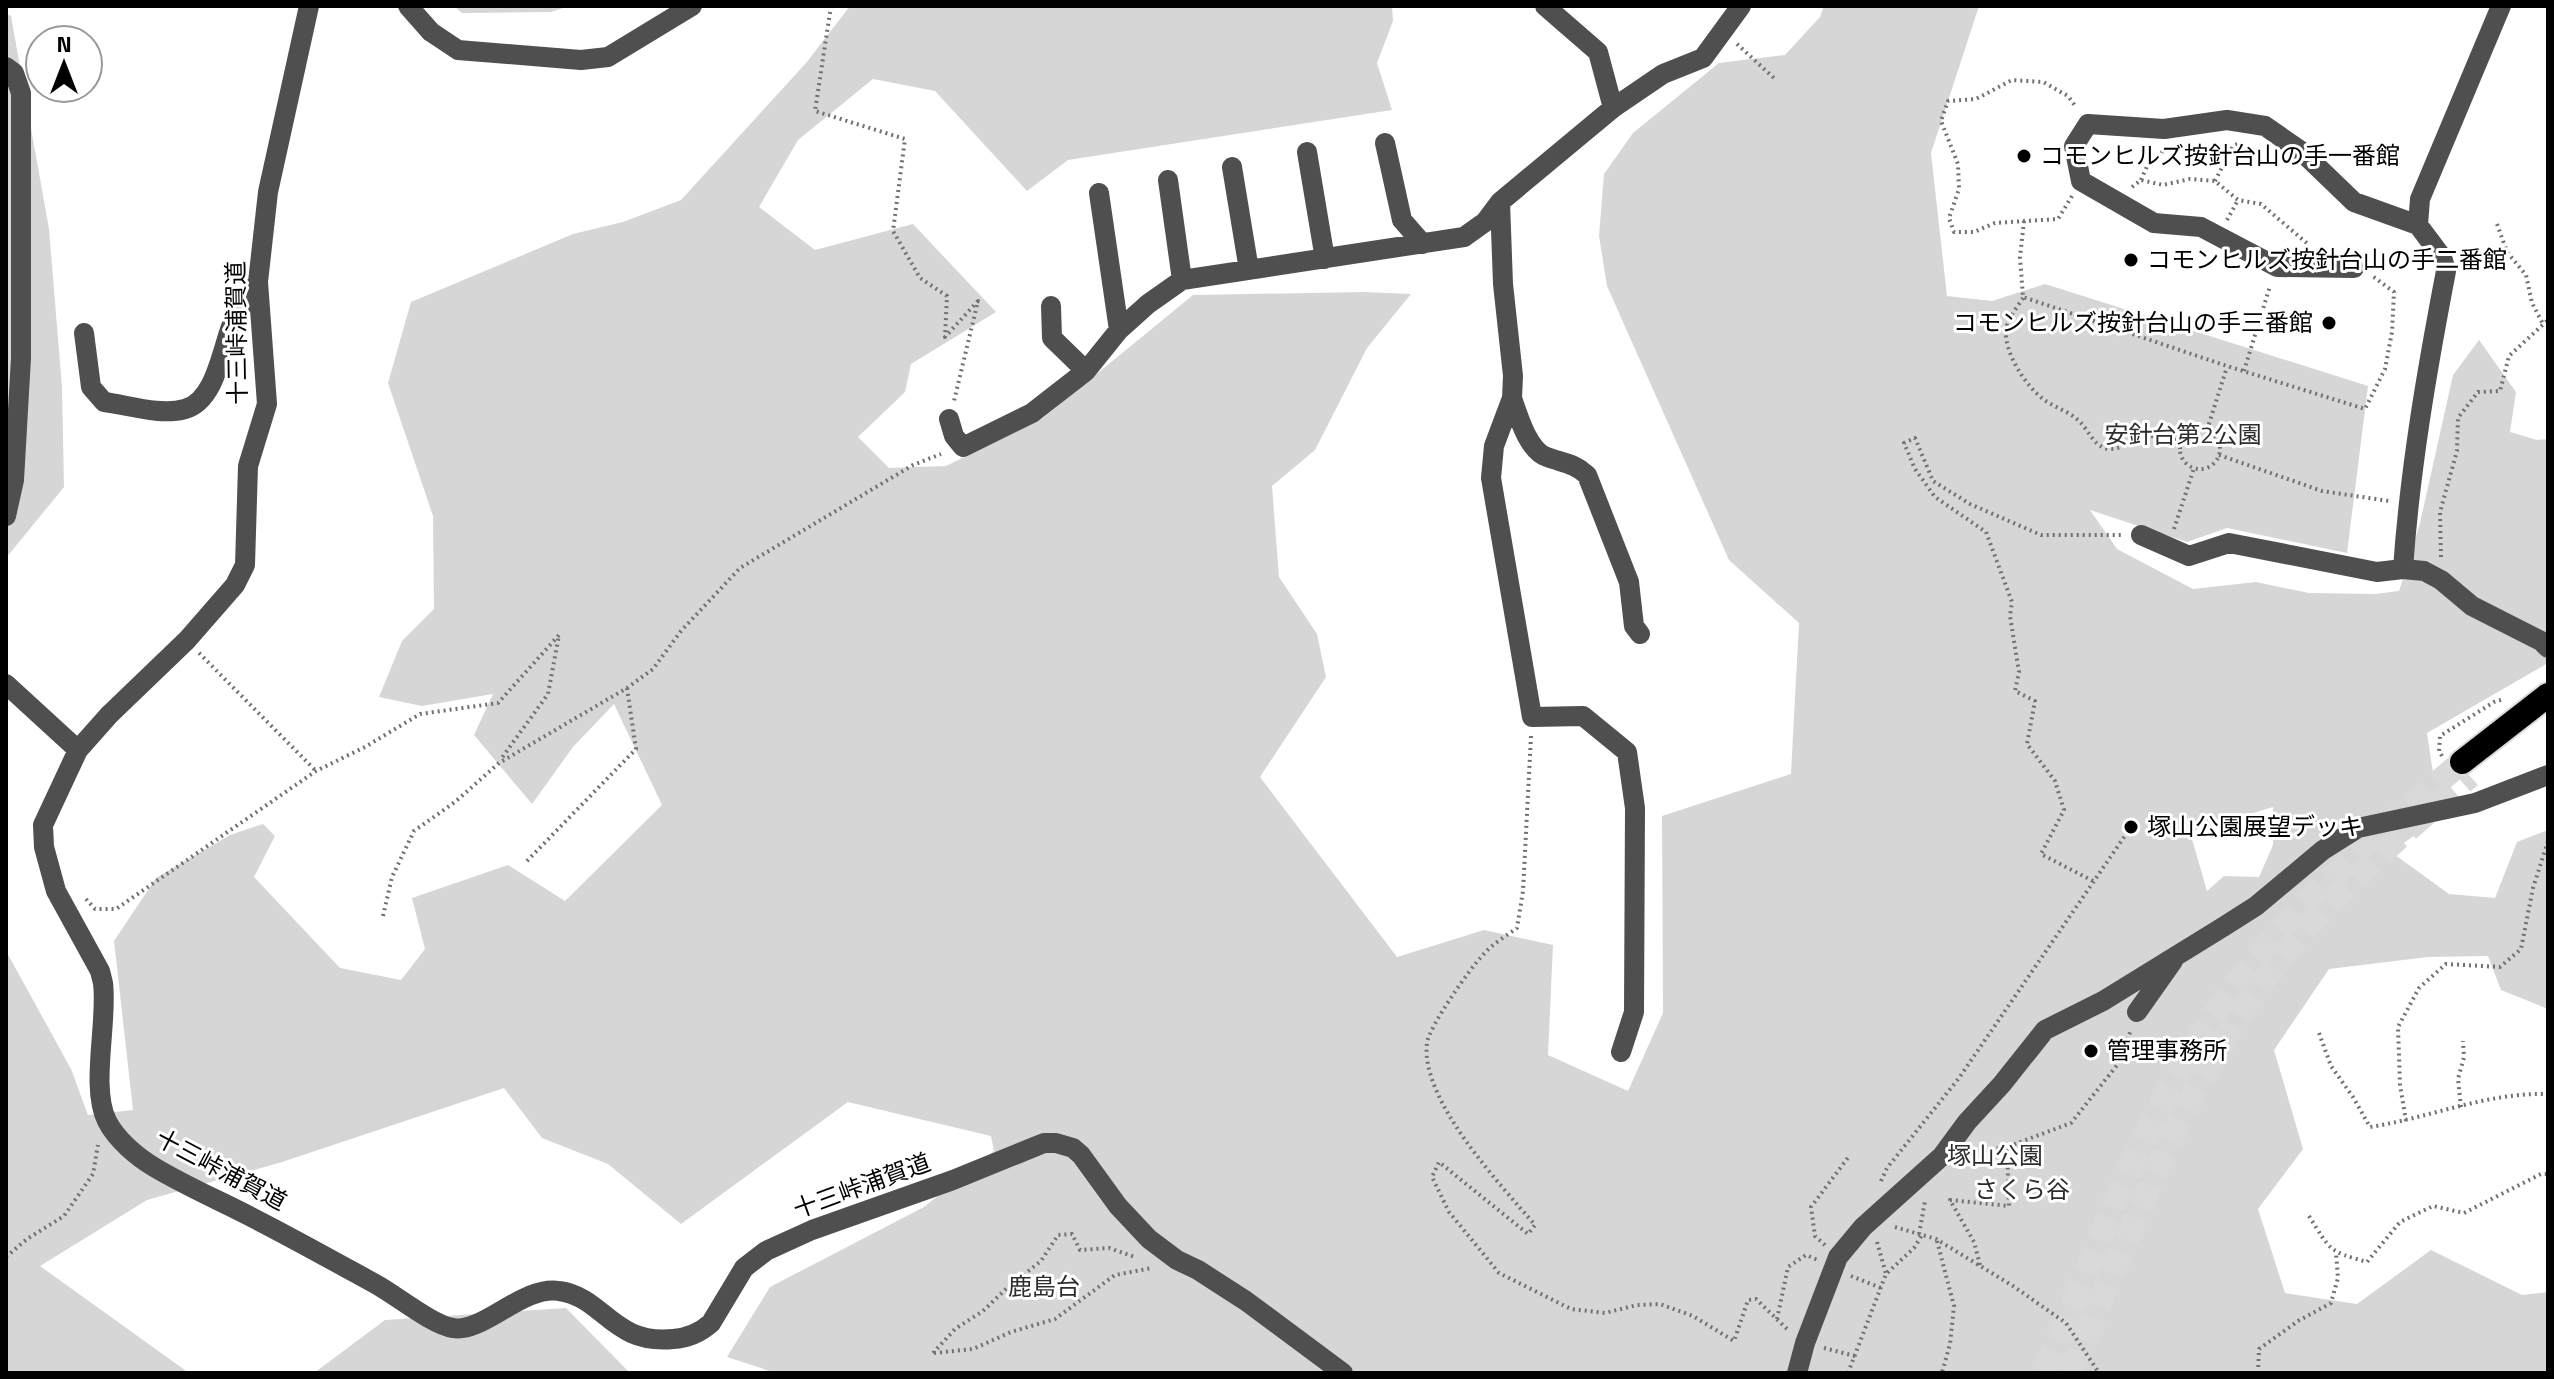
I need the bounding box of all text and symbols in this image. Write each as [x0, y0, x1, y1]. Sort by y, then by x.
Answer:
north arrow [24, 24, 104, 104]
text: N [56, 27, 72, 61]
place label: コモンヒルズ按針台山の手一番館 [2040, 137, 2400, 173]
marker: コモンヒルズ按針台山の手一番館 [2015, 147, 2033, 165]
place label: コモンヒルズ按針台山の手二番館 [2147, 241, 2507, 277]
marker: コモンヒルズ按針台山の手二番館 [2122, 251, 2140, 269]
street label: 十三峠浦賀道 [217, 261, 255, 405]
place label: コモンヒルズ按針台山の手三番館 [1953, 304, 2313, 340]
marker: コモンヒルズ按針台山の手三番館 [2320, 314, 2338, 332]
park label: 安針台第2公園 [2104, 416, 2262, 452]
place label: 塚山公園展望デッキ [2147, 808, 2363, 844]
marker: 塚山公園展望デッキ [2122, 818, 2140, 836]
place label: 管理事務所 [2107, 1032, 2227, 1068]
marker: 管理事務所 [2082, 1042, 2100, 1060]
street label: 十三峠浦賀道 [149, 1119, 293, 1219]
park label: 塚山公園 [1947, 1137, 2043, 1173]
street label: 十三峠浦賀道 [788, 1144, 935, 1227]
park label: さくら谷 [1974, 1171, 2070, 1207]
park label: 鹿島台 [1008, 1268, 1080, 1304]

